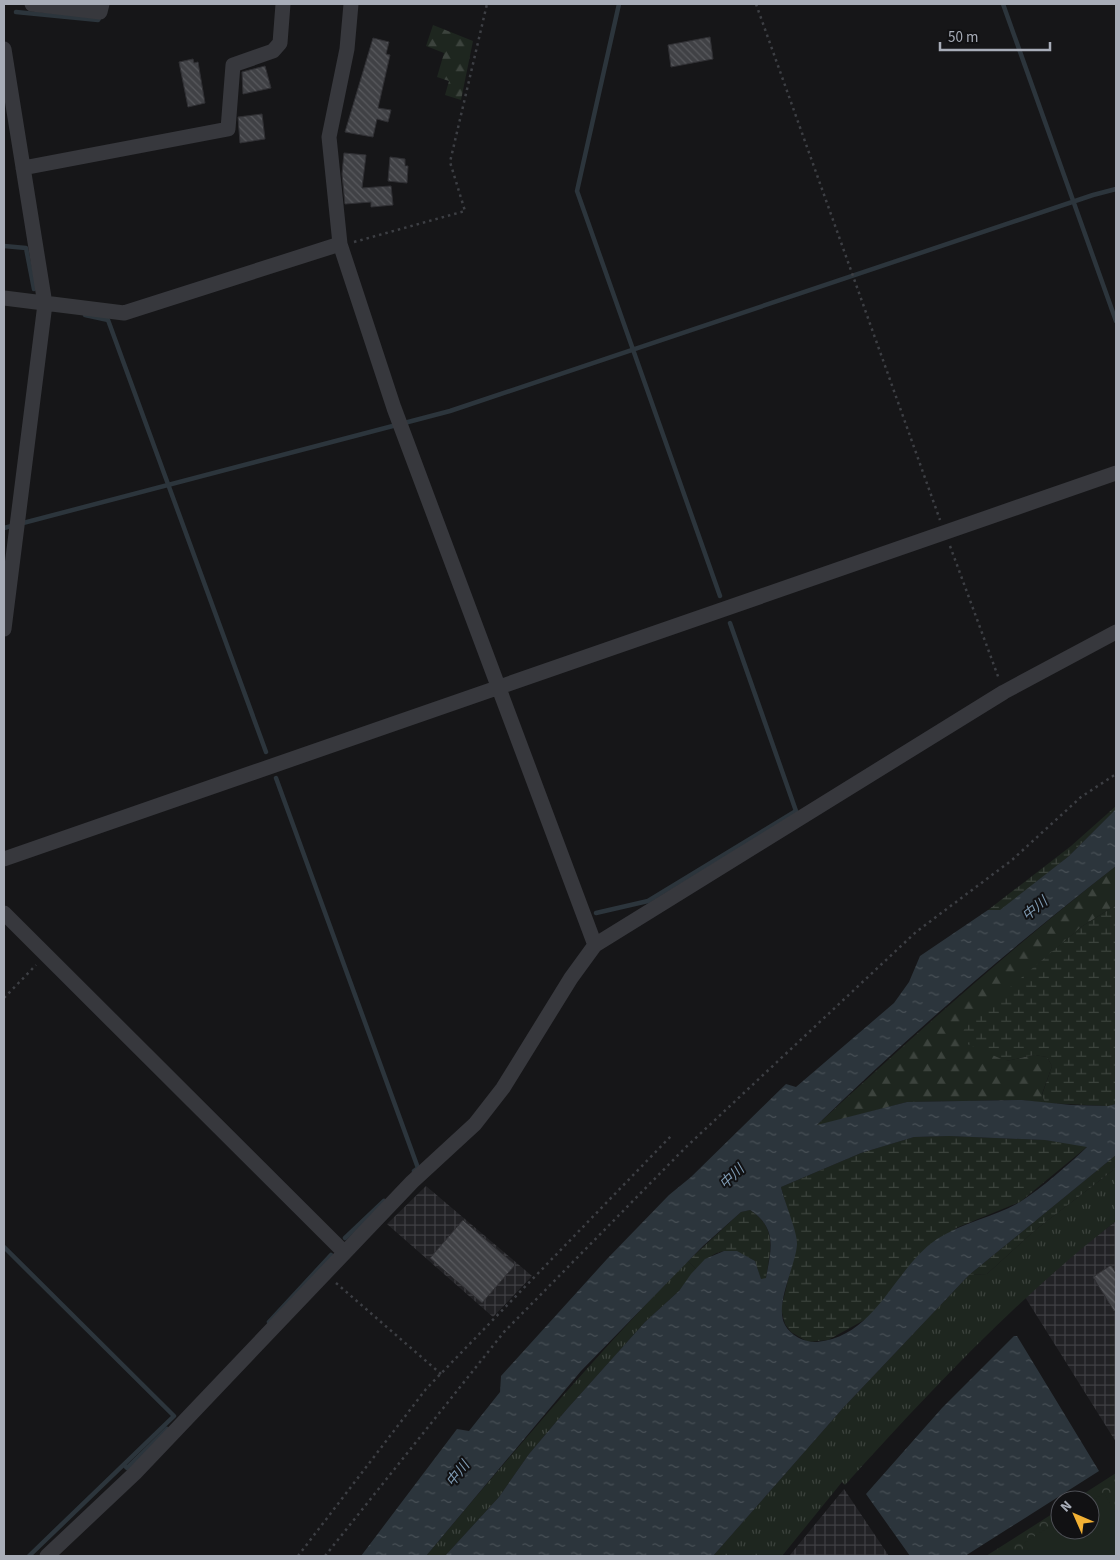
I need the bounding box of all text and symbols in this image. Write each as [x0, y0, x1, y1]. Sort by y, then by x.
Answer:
scale bar [940, 20, 1050, 52]
text: 50 m [948, 27, 978, 48]
water label: 中川 [1018, 891, 1054, 926]
water label: 中川 [715, 1159, 750, 1194]
water label: 中川 [442, 1455, 476, 1491]
north arrow [1050, 1490, 1100, 1540]
text: N [1056, 1496, 1077, 1517]

